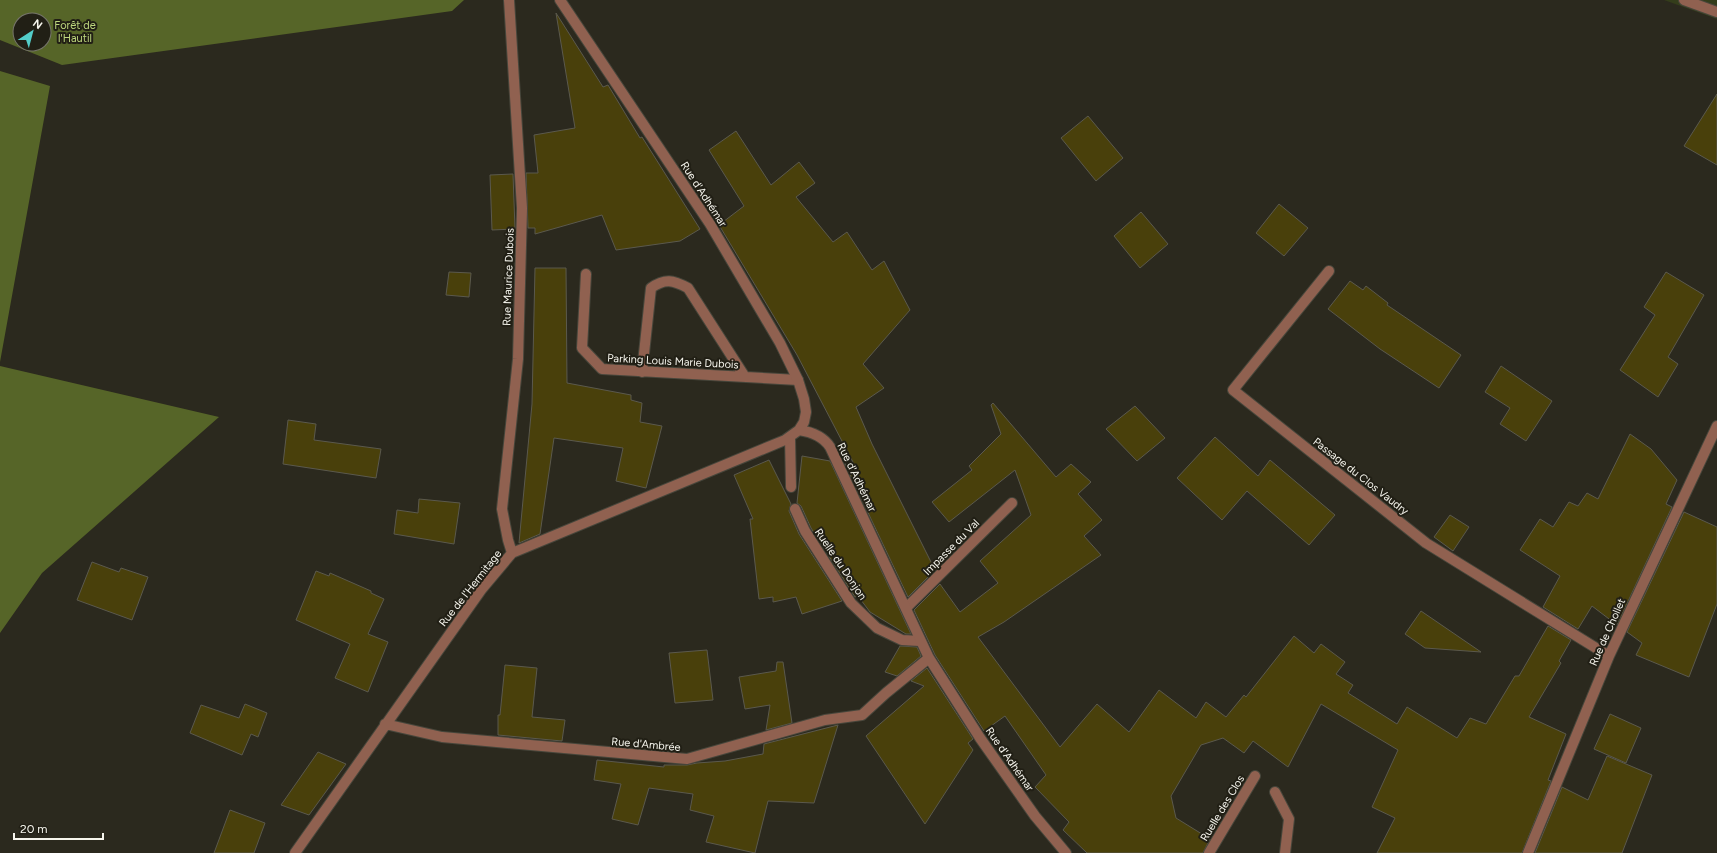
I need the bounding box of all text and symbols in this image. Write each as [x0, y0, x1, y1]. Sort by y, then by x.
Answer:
north arrow [12, 12, 52, 52]
text: N [30, 17, 45, 32]
park label: Forêt de l'Hautil [54, 19, 96, 45]
street label: Rue d'Adhémar [678, 159, 730, 230]
street label: Rue Maurice Dubois [500, 228, 517, 326]
street label: Parking Louis Marie Dubois [607, 352, 739, 371]
street label: Passage du Clos Vaudry [1310, 435, 1411, 518]
street label: Rue d'Adhémar [834, 441, 879, 514]
street label: Impasse du Val [921, 517, 982, 578]
street label: Ruelle du Donjon [812, 526, 869, 603]
street label: Rue de l'Hermitage [436, 547, 504, 629]
street label: Rue de Chollet [1587, 597, 1628, 668]
street label: Rue d'Adhémar [983, 725, 1037, 794]
street label: Rue d'Ambrée [611, 735, 681, 754]
street label: Ruelle des Clos [1198, 773, 1247, 844]
scale bar [14, 815, 103, 841]
text: 20 m [20, 822, 48, 836]

